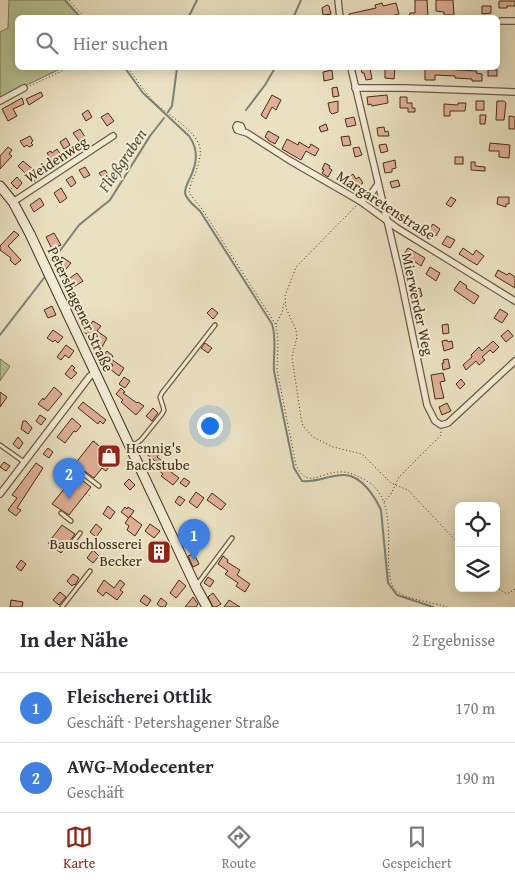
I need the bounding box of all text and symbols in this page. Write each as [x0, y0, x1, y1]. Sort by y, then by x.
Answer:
search box [15, 15, 500, 70]
icon: search [33, 29, 61, 57]
text: Hier suchen [73, 29, 168, 57]
water label: Fließgraben [91, 123, 152, 197]
street label: Weidenweg [20, 130, 92, 187]
street label: Margaretenstraße [332, 165, 440, 245]
street label: Petershagener Straße [43, 243, 119, 375]
street label: Mierwerder Weg [397, 251, 439, 358]
your location [197, 413, 223, 439]
place label: Hennig's Backstube [126, 437, 190, 475]
shop icon: Hennig's Backstube [96, 443, 122, 469]
pin: 2 [53, 458, 85, 499]
map controls [455, 502, 500, 592]
button: locate [455, 502, 500, 547]
pin: 1 [178, 519, 210, 560]
place label: Bauschlosserei Becker [49, 533, 142, 571]
building icon: Bauschlosserei Becker [146, 539, 172, 565]
button: layers [455, 547, 500, 592]
text: In der Nähe [20, 624, 128, 655]
text: 2 Ergebnisse [412, 628, 495, 652]
text: Fleischerei Ottlik [67, 682, 212, 710]
text: 1 [32, 696, 40, 720]
text: 170 m [455, 696, 495, 720]
text: Geschäft · Petershagener Straße [67, 710, 279, 734]
text: AWG-Modecenter [67, 752, 214, 780]
text: 2 [32, 766, 40, 790]
text: 190 m [455, 766, 495, 790]
text: Geschäft [67, 780, 124, 804]
tab: Karte [63, 823, 95, 873]
tab: Route [222, 823, 256, 873]
tab: Gespeichert [382, 823, 452, 873]

